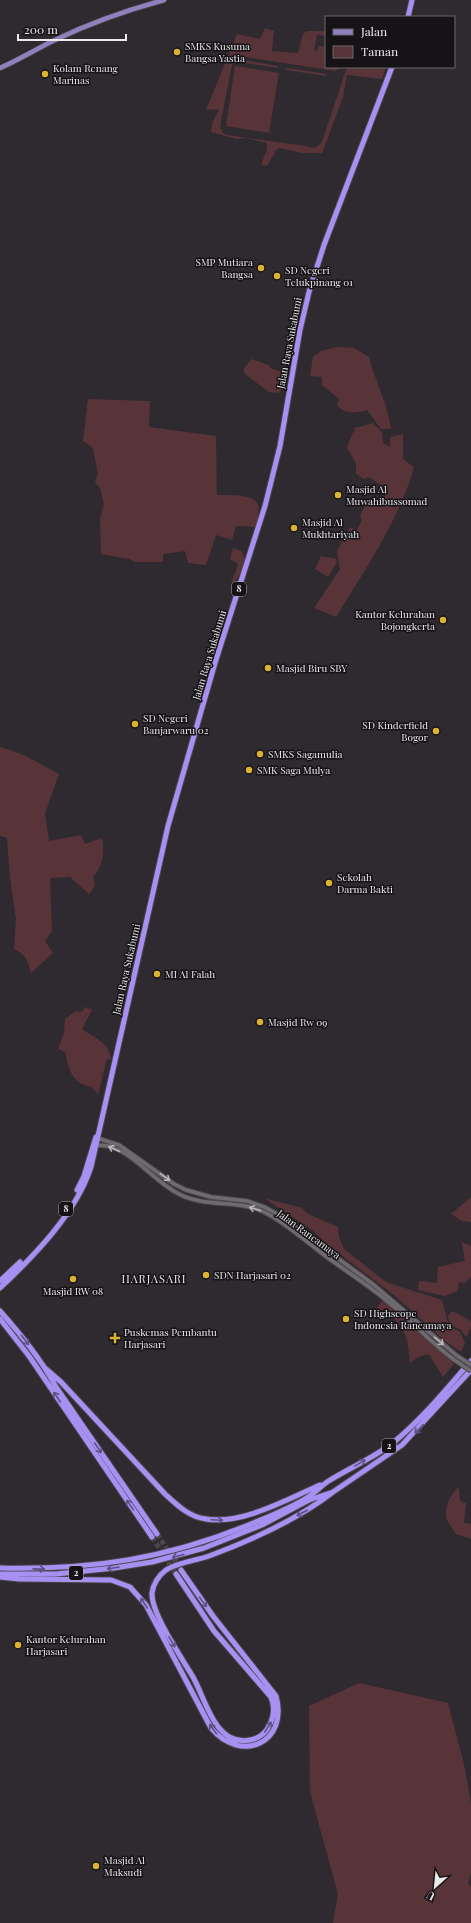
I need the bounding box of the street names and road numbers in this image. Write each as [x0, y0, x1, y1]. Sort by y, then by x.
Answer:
street label: Jalan Raya Sukabumi [273, 296, 305, 391]
road number: 8 [232, 582, 246, 596]
street label: Jalan Raya Sukabumi [188, 608, 229, 702]
street label: Jalan Raya Sukabumi [109, 922, 143, 1017]
road number: 8 [59, 1202, 73, 1216]
street label: Jalan Rancamaya [274, 1206, 344, 1262]
road number: 2 [382, 1439, 396, 1453]
road number: 2 [69, 1566, 83, 1580]

